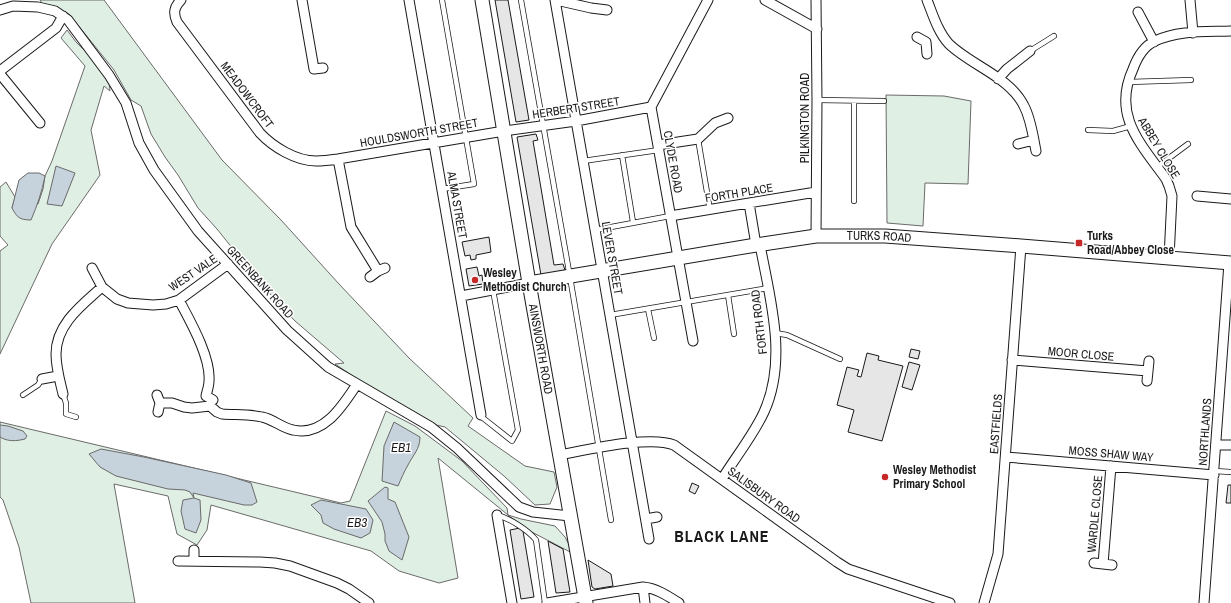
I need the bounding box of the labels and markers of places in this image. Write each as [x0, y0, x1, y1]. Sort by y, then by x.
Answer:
place label: Turks Road/Abbey Close [1087, 228, 1174, 258]
marker: Turks Road/Abbey Close [1074, 238, 1084, 248]
place label: Wesley Methodist Church [483, 265, 567, 295]
marker: Wesley Methodist Church [470, 275, 480, 285]
place label: Wesley Methodist Primary School [893, 462, 977, 492]
marker: Wesley Methodist Primary School [880, 472, 890, 482]

